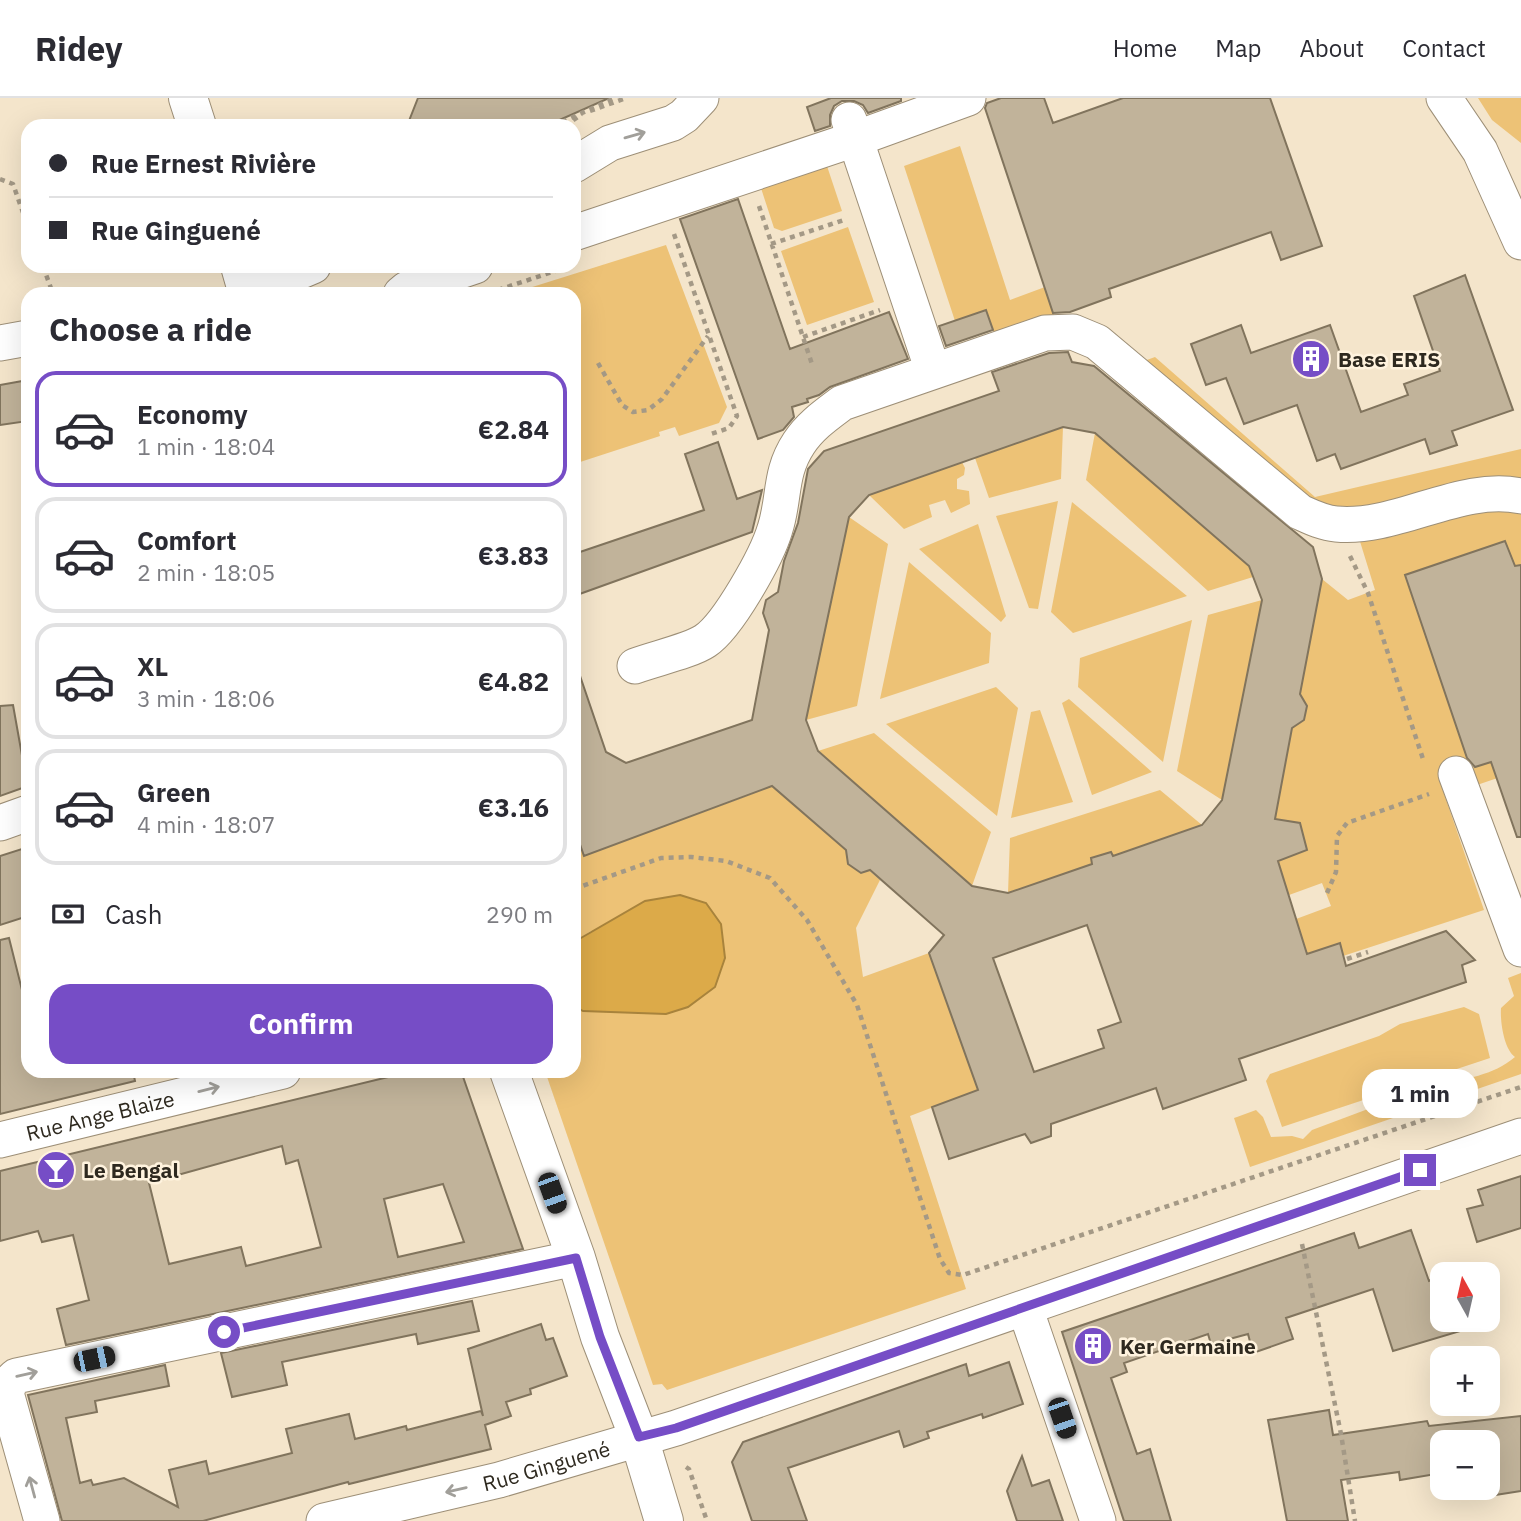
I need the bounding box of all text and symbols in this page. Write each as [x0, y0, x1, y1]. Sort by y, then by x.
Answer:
text: Ridey [35, 27, 123, 70]
text: Home [1113, 32, 1177, 64]
text: Map [1215, 32, 1261, 64]
text: About [1299, 32, 1364, 64]
text: Contact [1402, 32, 1486, 64]
one-way arrow [623, 128, 645, 141]
text: Rue Ernest Rivière [91, 146, 316, 180]
text: Rue Ginguené [91, 213, 261, 247]
text: Choose a ride [49, 308, 252, 350]
building icon: Base ERIS [1290, 338, 1332, 380]
place label: Base ERIS [1338, 345, 1440, 373]
text: Economy [137, 397, 248, 431]
icon: car [53, 398, 116, 461]
text: €2.84 [478, 412, 549, 446]
text: 1 min · 18:04 [137, 431, 275, 461]
text: Comfort [137, 523, 236, 557]
icon: car [53, 524, 116, 587]
text: €3.83 [478, 538, 549, 572]
text: 2 min · 18:05 [137, 557, 275, 587]
text: XL [137, 649, 168, 683]
icon: car [53, 650, 116, 713]
text: €4.82 [478, 664, 549, 698]
text: 3 min · 18:06 [137, 683, 275, 713]
text: Green [137, 775, 211, 809]
icon: car [53, 776, 116, 839]
text: €3.16 [478, 790, 549, 824]
text: 4 min · 18:07 [137, 809, 275, 839]
icon: cash [49, 895, 87, 933]
text: Cash [105, 897, 162, 931]
text: 290 m [486, 899, 553, 929]
button: Confirm [49, 984, 553, 1064]
callout: 1 min [1362, 1068, 1478, 1118]
text: 1 min [1390, 1078, 1450, 1108]
one-way arrow [197, 1082, 220, 1095]
street label: Rue Ange Blaize [23, 1084, 177, 1147]
bar icon: Le Bengal [35, 1149, 77, 1191]
route end [1404, 1154, 1436, 1186]
place label: Le Bengal [83, 1156, 179, 1184]
car [535, 1170, 570, 1216]
north arrow [1430, 1262, 1500, 1332]
map controls [1430, 1262, 1500, 1500]
route start [208, 1316, 240, 1348]
building icon: Ker Germaine [1072, 1325, 1114, 1367]
place label: Ker Germaine [1120, 1332, 1256, 1360]
car [72, 1344, 117, 1374]
button: + [1430, 1346, 1500, 1416]
one-way arrow [15, 1366, 38, 1380]
car [1046, 1395, 1079, 1441]
button: − [1430, 1430, 1500, 1500]
street label: Rue Ginguené [480, 1434, 613, 1497]
one-way arrow [25, 1476, 38, 1498]
one-way arrow [445, 1484, 468, 1497]

